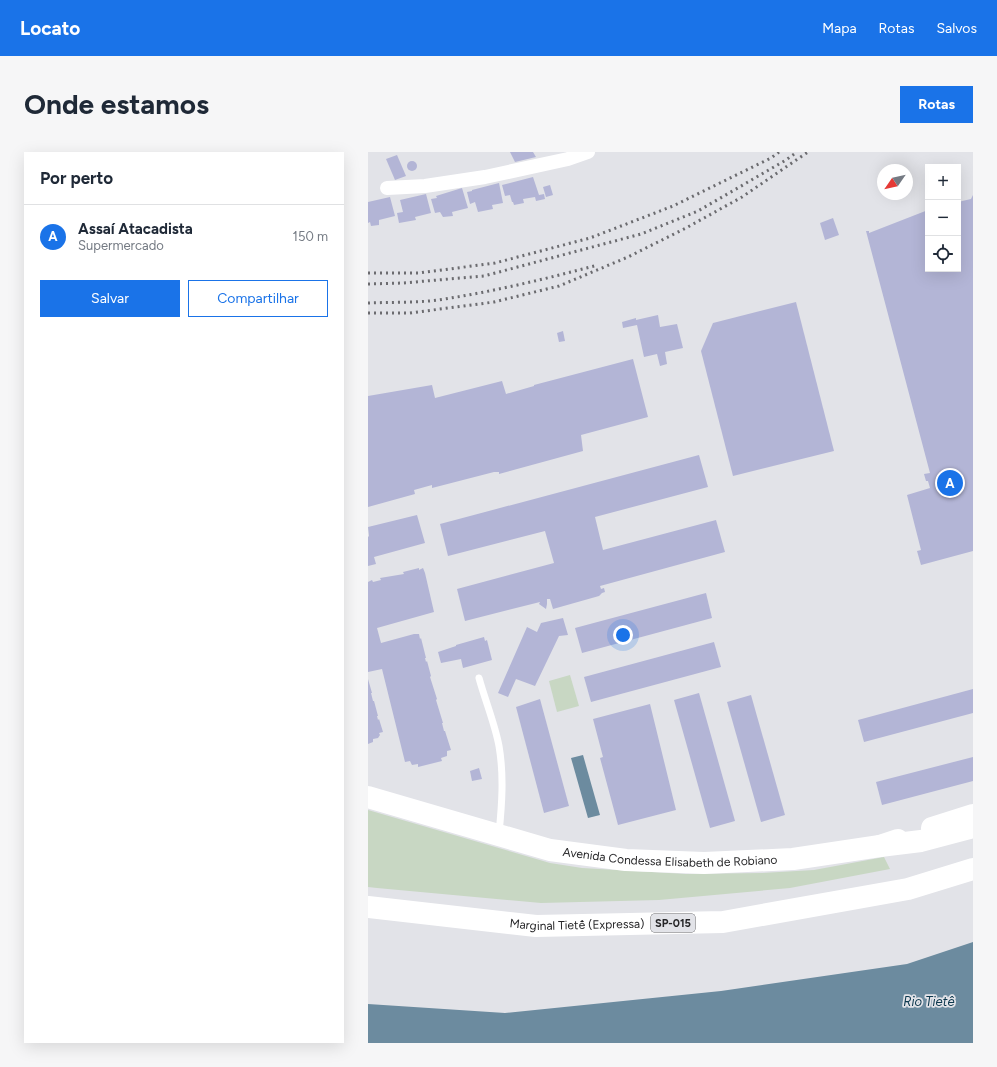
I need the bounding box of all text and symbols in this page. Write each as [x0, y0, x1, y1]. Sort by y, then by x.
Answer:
text: Locato [20, 17, 80, 40]
text: Mapa [822, 20, 857, 37]
text: Rotas [879, 20, 914, 37]
text: Salvos [936, 20, 977, 37]
button: Rotas [900, 86, 973, 123]
text: Onde estamos [24, 87, 209, 121]
north arrow [877, 164, 913, 200]
map controls [925, 164, 961, 272]
button: + [925, 164, 961, 200]
text: Por perto [40, 168, 113, 188]
button: − [925, 200, 961, 236]
text: Assaí Atacadista [78, 220, 193, 238]
text: A [48, 229, 58, 244]
text: 150 m [293, 229, 328, 244]
button: locate [925, 236, 961, 272]
text: Supermercado [78, 238, 164, 253]
button: Salvar [40, 280, 180, 317]
button: Compartilhar [188, 280, 328, 317]
pin: A [937, 468, 963, 498]
your location [613, 625, 633, 645]
street label: Avenida Condessa Elisabeth de Robiano [562, 845, 778, 870]
road number: SP-015 [651, 914, 695, 932]
street label: Marginal Tietê (Expressa) [509, 916, 645, 933]
water label: Rio Tietê [903, 994, 955, 1009]

